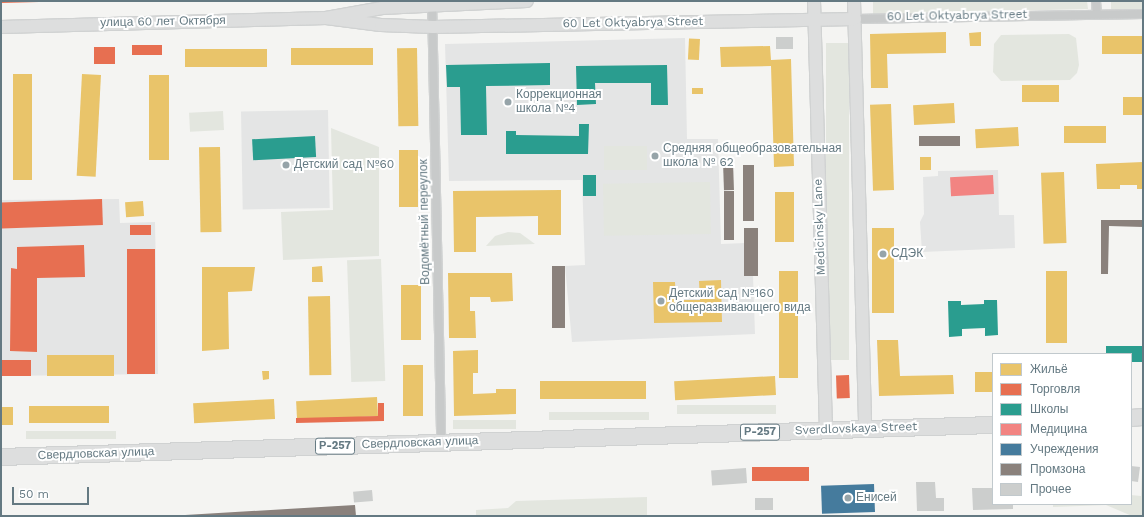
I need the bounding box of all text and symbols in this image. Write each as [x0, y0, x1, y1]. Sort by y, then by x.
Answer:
street label: 60 Let Oktyabrya Street [887, 8, 1027, 24]
street label: улица 60 лет Октября [100, 14, 226, 30]
street label: 60 Let Oktyabrya Street [563, 15, 703, 31]
place label: Коррекционная школа №4 [516, 88, 602, 116]
marker: Коррекционная школа №4 [503, 97, 513, 107]
place label: Средняя общеобразовательная школа № 62 [663, 142, 842, 170]
marker: Средняя общеобразовательная школа № 62 [650, 151, 660, 161]
place label: Детский сад №60 [294, 158, 394, 172]
street label: Водомётный переулок [417, 159, 433, 285]
marker: Детский сад №60 [281, 160, 291, 170]
street label: Medicinsky Lane [811, 178, 829, 276]
place label: СДЭК [891, 247, 923, 261]
marker: СДЭК [878, 249, 888, 259]
place label: Детский сад №160 общеразвивающего вида [669, 287, 811, 315]
marker: Детский сад №160 общеразвивающего вида [656, 296, 666, 306]
legend [992, 353, 1132, 505]
text: Жильё [1030, 362, 1068, 376]
text: Торговля [1030, 382, 1080, 396]
text: Школы [1030, 402, 1068, 416]
street label: Sverdlovskaya Street [795, 420, 917, 438]
text: Медицина [1030, 422, 1087, 436]
road number: Р-257 [740, 423, 780, 441]
street label: Свердловская улица [361, 434, 479, 452]
road number: Р-257 [315, 437, 355, 455]
text: Учреждения [1030, 442, 1099, 456]
street label: Свердловская улица [37, 445, 155, 463]
text: Промзона [1030, 462, 1085, 476]
scale bar [14, 479, 91, 505]
text: Прочее [1030, 482, 1071, 496]
text: 50 m [19, 487, 49, 501]
place label: Енисей [856, 491, 897, 505]
marker: Енисей [843, 493, 853, 503]

